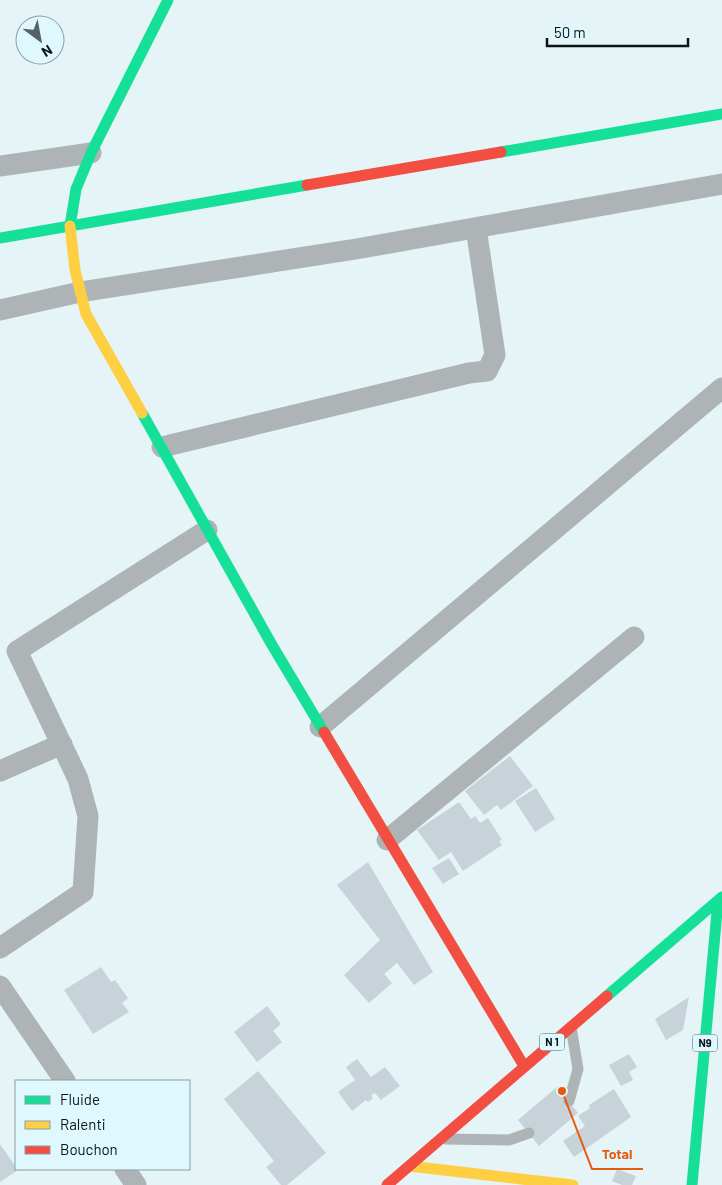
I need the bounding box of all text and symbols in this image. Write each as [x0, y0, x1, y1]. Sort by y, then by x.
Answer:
north arrow [15, 15, 65, 65]
scale bar [547, 15, 688, 47]
text: 50 m [554, 23, 586, 41]
text: N [39, 42, 56, 61]
road number: N 1 [540, 1034, 564, 1050]
road number: N9 [692, 1034, 718, 1052]
legend [15, 1080, 190, 1170]
text: Fluide [60, 1090, 100, 1108]
text: Ralenti [60, 1115, 106, 1133]
text: Bouchon [60, 1140, 118, 1158]
callout: Total [592, 1140, 643, 1169]
text: Total [602, 1145, 632, 1162]

